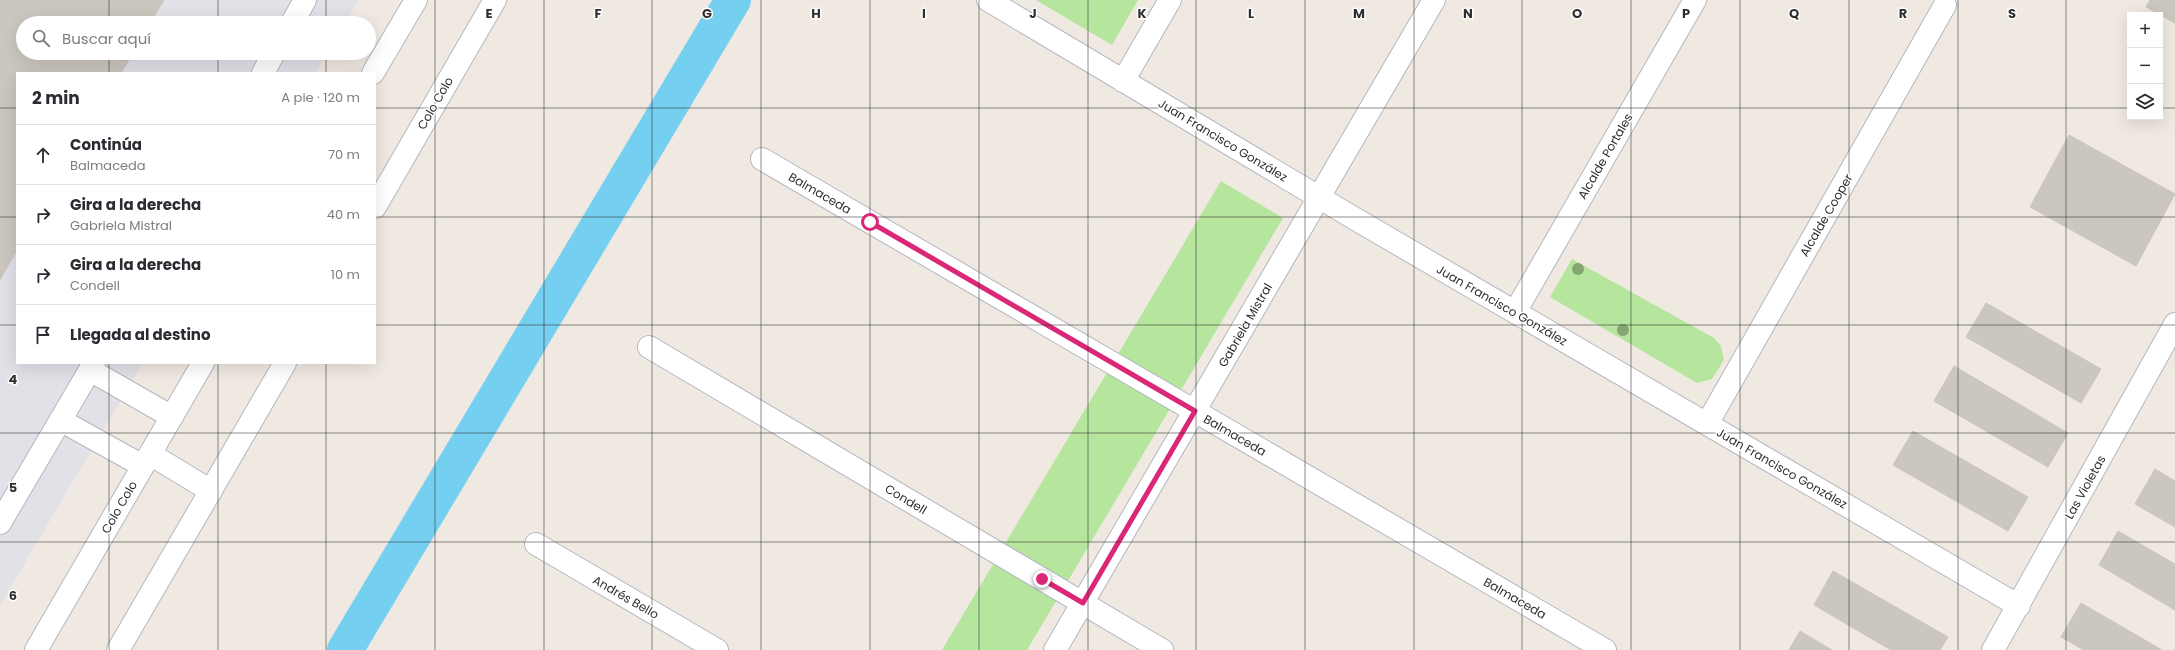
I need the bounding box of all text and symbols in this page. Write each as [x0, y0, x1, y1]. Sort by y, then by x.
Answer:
text: E [485, 4, 493, 23]
text: F [594, 4, 602, 23]
text: G [702, 4, 712, 23]
text: H [811, 4, 821, 23]
text: I [922, 4, 926, 23]
text: J [1029, 4, 1037, 23]
text: K [1137, 4, 1147, 23]
text: L [1248, 4, 1254, 23]
text: M [1353, 4, 1365, 23]
text: N [1463, 4, 1473, 23]
text: O [1572, 4, 1582, 23]
text: P [1682, 4, 1690, 23]
text: Q [1789, 4, 1799, 23]
text: R [1899, 4, 1907, 23]
text: S [2008, 4, 2016, 23]
map controls [2127, 12, 2163, 120]
button: + [2127, 12, 2163, 48]
search box [16, 16, 376, 60]
icon: search [30, 27, 52, 49]
text: Buscar aquí [62, 28, 151, 49]
button: − [2127, 48, 2163, 84]
street label: Colo Colo [413, 73, 457, 133]
button: layers [2127, 84, 2163, 120]
text: 2 min [32, 86, 80, 110]
text: A pie · 120 m [281, 88, 360, 107]
street label: Juan Francisco González [1155, 95, 1291, 185]
street label: Alcalde Portales [1574, 110, 1636, 202]
text: Continúa [70, 134, 142, 155]
icon: ahead [32, 144, 54, 166]
text: 70 m [328, 145, 360, 164]
text: Balmaceda [70, 156, 146, 175]
street label: Balmaceda [786, 168, 854, 218]
street label: Alcalde Cooper [1795, 170, 1857, 259]
text: Gira a la derecha [70, 194, 201, 215]
icon: right [32, 204, 54, 226]
text: 40 m [327, 205, 360, 224]
route start [861, 213, 879, 231]
text: Gabriela Mistral [70, 216, 172, 235]
text: Gira a la derecha [70, 254, 201, 275]
street label: Juan Francisco González [1434, 261, 1570, 349]
icon: right [32, 264, 54, 286]
text: 10 m [331, 265, 360, 284]
text: Condell [70, 276, 120, 295]
street label: Gabriela Mistral [1214, 280, 1276, 370]
icon: arrive [32, 324, 54, 346]
text: Llegada al destino [70, 324, 211, 345]
text: 4 [9, 370, 18, 389]
street label: Balmaceda [1201, 410, 1269, 460]
street label: Juan Francisco González [1714, 424, 1850, 512]
street label: Las Violetas [2060, 452, 2110, 522]
street label: Colo Colo [97, 477, 141, 537]
text: 5 [9, 478, 17, 497]
street label: Condell [882, 480, 930, 518]
route end [1033, 570, 1051, 588]
street label: Andrés Bello [590, 571, 662, 623]
street label: Balmaceda [1481, 573, 1549, 623]
text: 6 [9, 586, 17, 605]

